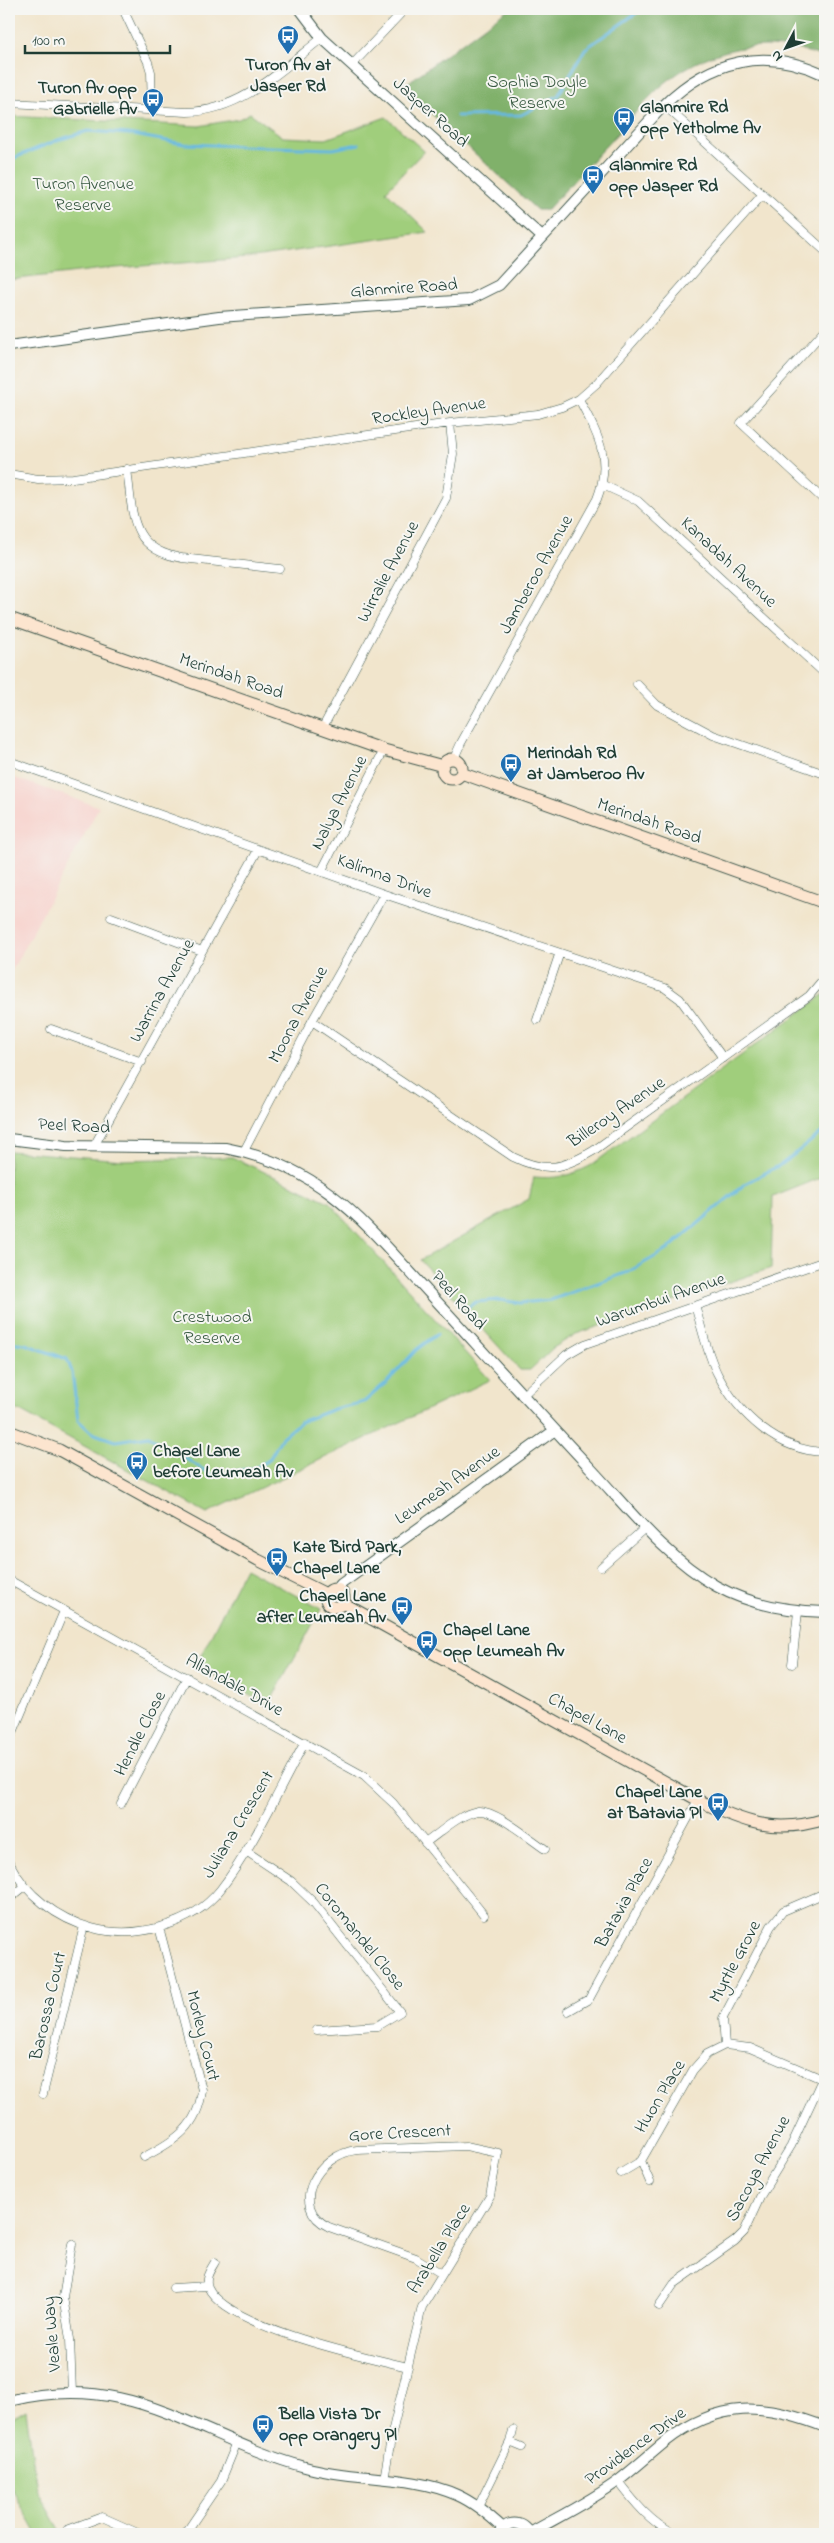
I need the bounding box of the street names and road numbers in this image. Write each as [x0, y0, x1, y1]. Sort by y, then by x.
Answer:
street label: Jasper Road [386, 72, 474, 154]
street label: Glanmire Road [350, 272, 458, 306]
street label: Rockley Avenue [370, 391, 488, 433]
street label: Jamberoo Avenue [493, 510, 581, 639]
street label: Kanadah Avenue [674, 511, 783, 615]
street label: Wirralie Avenue [351, 516, 427, 627]
street label: Merindah Road [175, 647, 287, 707]
street label: Nalya Avenue [305, 750, 375, 855]
street label: Merindah Road [593, 792, 705, 852]
street label: Kalimna Drive [333, 848, 436, 907]
street label: Warrina Avenue [124, 934, 203, 1048]
street label: Moona Avenue [263, 961, 336, 1068]
street label: Billeroy Avenue [562, 1070, 672, 1156]
street label: Peel Road [37, 1112, 111, 1142]
street label: Peel Road [424, 1265, 492, 1337]
street label: Warumbui Avenue [593, 1266, 730, 1335]
street label: Leumeah Avenue [390, 1439, 507, 1532]
street label: Allandale Drive [180, 1648, 289, 1724]
street label: Hendle Close [108, 1686, 174, 1781]
street label: Chapel Lane [543, 1687, 632, 1752]
street label: Juliana Crescent [196, 1766, 282, 1884]
street label: Batavia Place [589, 1852, 661, 1954]
street label: Coromandel Close [307, 1878, 411, 1997]
street label: Myrtle Grove [703, 1915, 769, 2008]
street label: Barossa Court [24, 1949, 74, 2064]
street label: Morley Court [178, 1988, 226, 2084]
street label: Huon Place [629, 2055, 694, 2139]
street label: Sacoya Avenue [720, 2111, 798, 2227]
street label: Gore Crescent [348, 2118, 452, 2150]
street label: Arabella Place [402, 2198, 479, 2299]
street label: Veale Way [37, 2295, 69, 2374]
street label: Providence Drive [580, 2401, 693, 2493]

